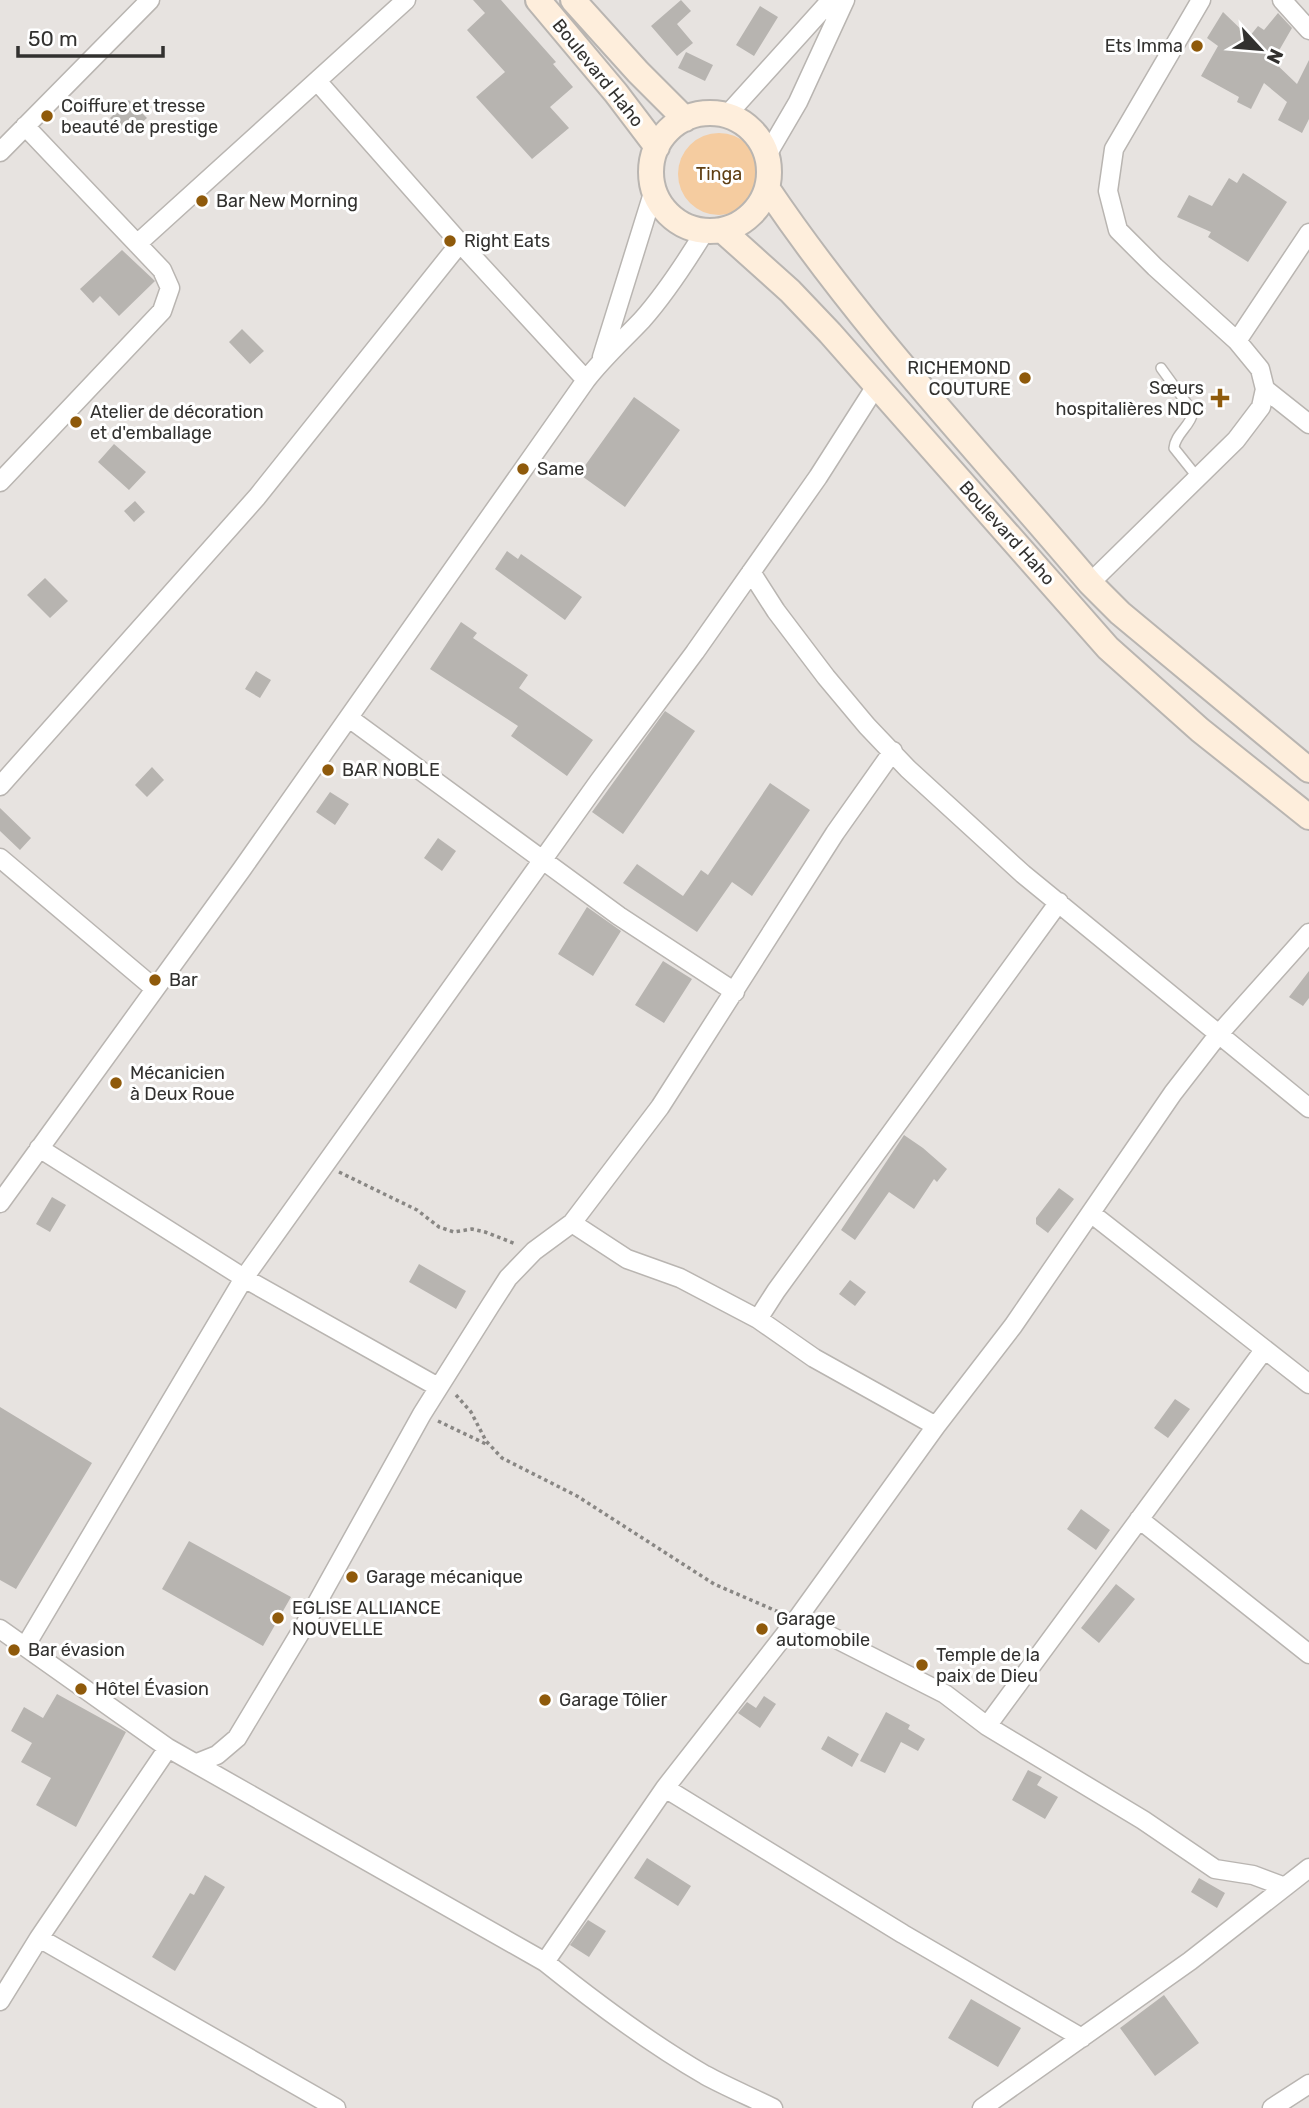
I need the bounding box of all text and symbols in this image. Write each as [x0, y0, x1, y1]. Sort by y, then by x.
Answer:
scale bar [18, 14, 163, 58]
north arrow [1225, 14, 1295, 84]
street label: Boulevard Haho [548, 15, 648, 131]
text: 50 m [28, 26, 78, 51]
place label: Ets Imma [1105, 35, 1183, 57]
marker: Ets Imma [1189, 38, 1205, 54]
text: N [1261, 45, 1288, 67]
place label: Coiffure et tresse beauté de prestige [61, 95, 218, 138]
marker: Coiffure et tresse beauté de prestige [39, 108, 55, 124]
park label: Tinga [696, 163, 742, 185]
place label: Bar New Morning [216, 190, 358, 212]
marker: Bar New Morning [194, 193, 210, 209]
place label: Right Eats [464, 230, 550, 252]
marker: Right Eats [442, 233, 458, 249]
place label: RICHEMOND COUTURE [907, 357, 1011, 400]
marker: RICHEMOND COUTURE [1017, 370, 1033, 386]
place label: Sœurs hospitalières NDC [1055, 377, 1204, 420]
marker: Sœurs hospitalières NDC [1210, 388, 1230, 408]
place label: Atelier de décoration et d'emballage [90, 401, 264, 444]
marker: Atelier de décoration et d'emballage [68, 414, 84, 430]
place label: Same [537, 458, 584, 480]
marker: Same [515, 461, 531, 477]
street label: Boulevard Haho [954, 476, 1060, 590]
place label: BAR NOBLE [342, 759, 440, 781]
marker: BAR NOBLE [320, 762, 336, 778]
place label: Bar [169, 969, 198, 991]
marker: Bar [147, 972, 163, 988]
place label: Mécanicien à Deux Roue [130, 1062, 235, 1105]
marker: Mécanicien à Deux Roue [108, 1075, 124, 1091]
place label: Garage mécanique [366, 1566, 523, 1588]
marker: Garage mécanique [344, 1569, 360, 1585]
place label: EGLISE ALLIANCE NOUVELLE [292, 1597, 441, 1640]
place label: Garage automobile [776, 1608, 870, 1651]
marker: EGLISE ALLIANCE NOUVELLE [270, 1610, 286, 1626]
marker: Garage automobile [754, 1621, 770, 1637]
place label: Bar évasion [28, 1639, 125, 1661]
marker: Bar évasion [6, 1642, 22, 1658]
place label: Temple de la paix de Dieu [936, 1644, 1040, 1687]
marker: Temple de la paix de Dieu [914, 1657, 930, 1673]
place label: Hôtel Évasion [95, 1678, 209, 1700]
marker: Hôtel Évasion [73, 1681, 89, 1697]
place label: Garage Tôlier [559, 1689, 667, 1711]
marker: Garage Tôlier [537, 1692, 553, 1708]

